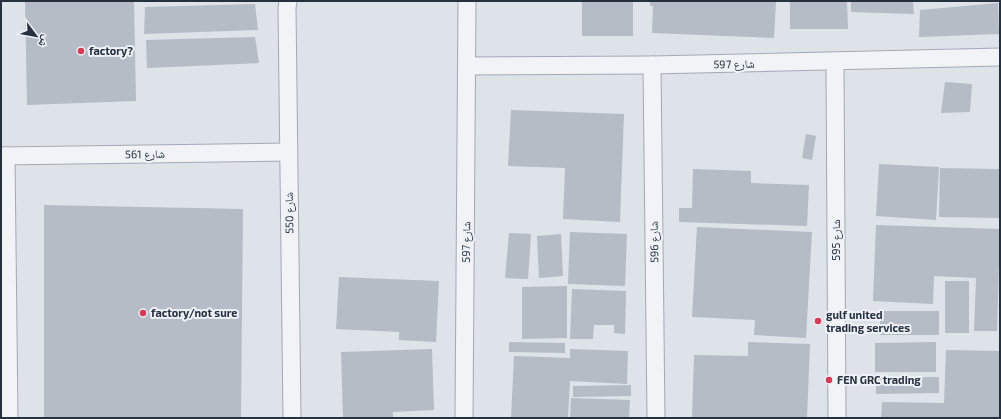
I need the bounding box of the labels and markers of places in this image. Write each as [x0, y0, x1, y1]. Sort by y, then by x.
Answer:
place label: factory? [89, 44, 133, 58]
marker: factory? [76, 46, 86, 56]
place label: factory/not sure [151, 306, 238, 320]
marker: factory/not sure [138, 308, 148, 318]
place label: gulf united trading services [826, 308, 910, 334]
marker: gulf united trading services [813, 316, 823, 326]
place label: FEN GRC trading [837, 373, 921, 386]
marker: FEN GRC trading [824, 375, 834, 385]

